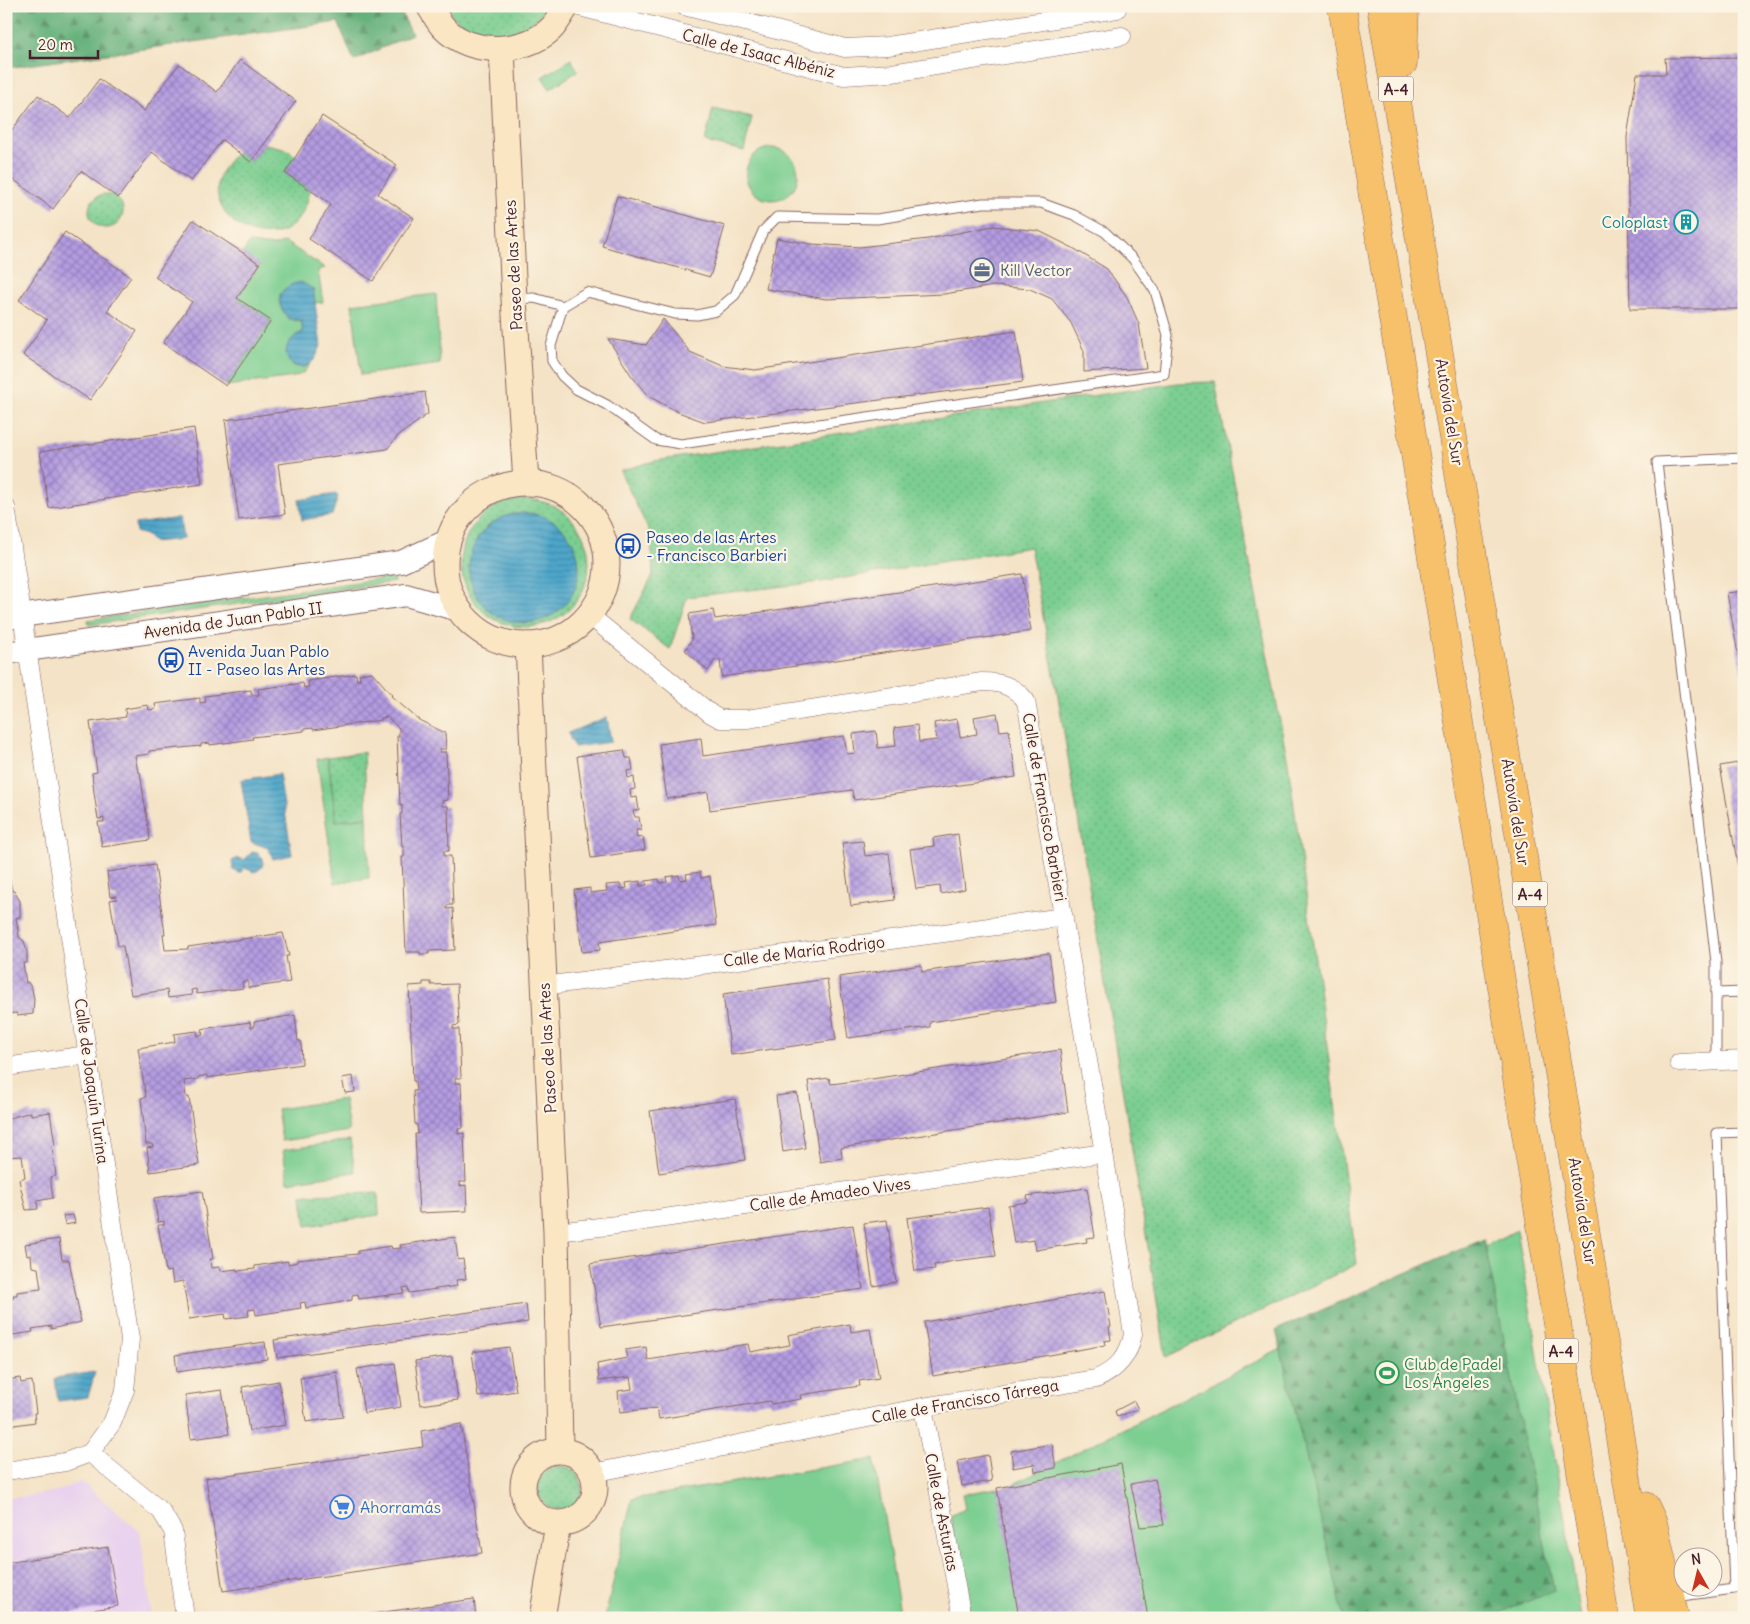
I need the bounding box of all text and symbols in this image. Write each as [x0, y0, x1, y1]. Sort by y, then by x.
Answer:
street label: Calle de Isaac Albéniz [680, 24, 838, 82]
scale bar [30, 28, 98, 60]
text: 20 m [38, 35, 73, 54]
road number: A-4 [1378, 76, 1414, 102]
street label: Paseo de las Artes [500, 199, 526, 331]
building icon: Coloplast [1673, 209, 1699, 235]
place label: Coloplast [1602, 212, 1669, 232]
office icon: Kill Vector [969, 257, 995, 283]
place label: Kill Vector [1000, 260, 1072, 280]
street label: Autovía del Sur [1432, 357, 1468, 468]
place label: Paseo de las Artes - Francisco Barbieri [646, 527, 787, 565]
bus stop icon: Paseo de las Artes - Francisco Barbieri [615, 533, 641, 559]
street label: Avenida de Juan Pablo II [142, 598, 324, 642]
place label: Avenida Juan Pablo II - Paseo las Artes [188, 641, 329, 679]
bus stop icon: Avenida Juan Pablo II - Paseo las Artes [158, 647, 184, 673]
street label: Calle de Francisco Barbieri [1019, 711, 1071, 903]
street label: Autovía del Sur [1498, 757, 1534, 868]
road number: A-4 [1512, 882, 1548, 906]
street label: Calle de María Rodrigo [722, 931, 886, 971]
street label: Paseo de las Artes [534, 982, 560, 1114]
street label: Calle de Joaquín Turina [70, 997, 114, 1165]
street label: Autovía del Sur [1565, 1156, 1601, 1267]
street label: Calle de Amadeo Vives [748, 1173, 912, 1215]
road number: A-4 [1544, 1338, 1578, 1364]
place label: Club de Padel Los Ángeles [1404, 1354, 1502, 1392]
sports icon: Club de Padel Los Ángeles [1374, 1360, 1400, 1386]
street label: Calle de Francisco Tárrega [870, 1375, 1060, 1427]
street label: Calle de Asturias [921, 1451, 963, 1573]
supermarket icon: Ahorramás [329, 1494, 355, 1520]
place label: Ahorramás [360, 1497, 441, 1517]
north arrow [1672, 1546, 1722, 1596]
text: N [1690, 1550, 1702, 1569]

